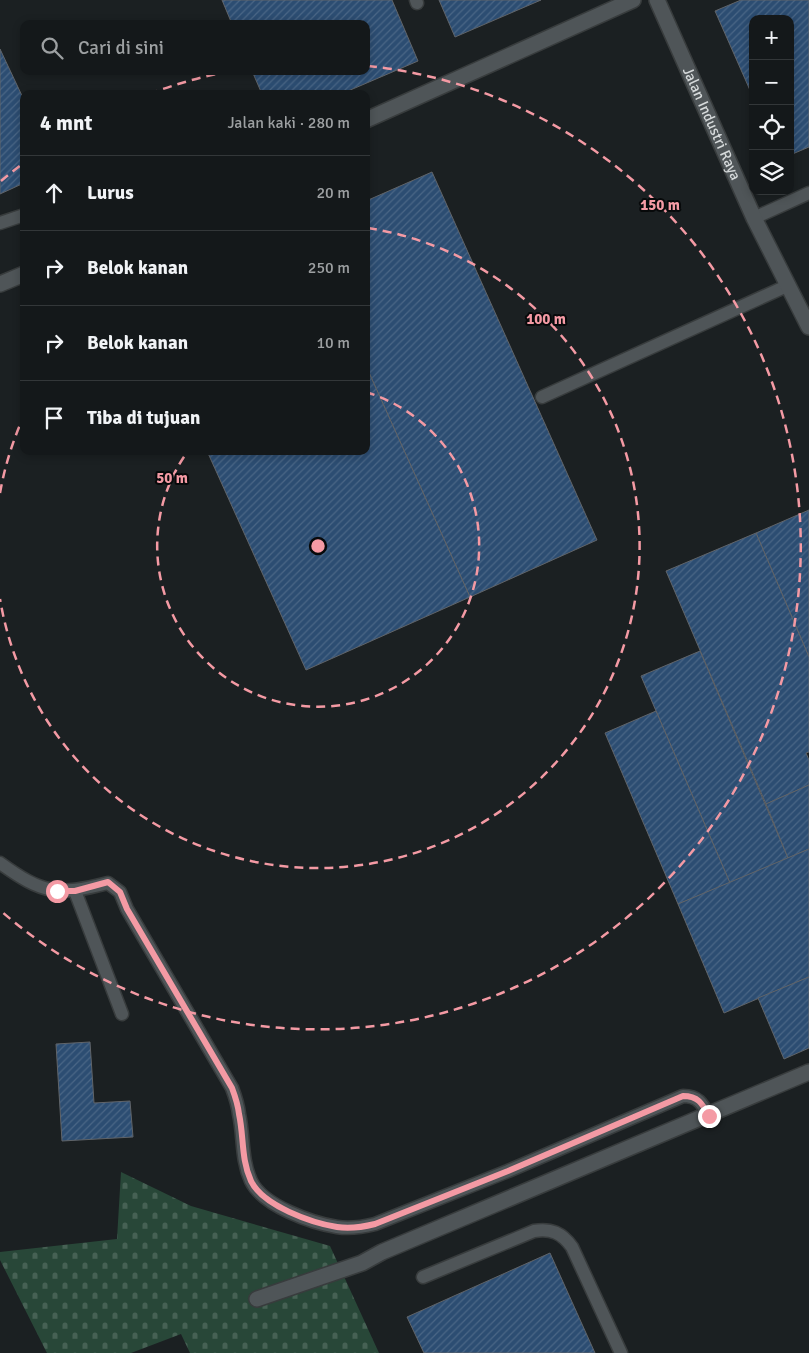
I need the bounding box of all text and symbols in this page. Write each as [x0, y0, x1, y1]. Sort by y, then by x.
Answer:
map controls [749, 15, 794, 195]
button: + [749, 15, 794, 60]
search box [20, 20, 370, 75]
icon: search [38, 34, 66, 62]
text: Cari di sini [78, 36, 164, 60]
button: − [749, 60, 794, 105]
street label: Jalan Industri Raya [679, 64, 745, 183]
button: locate [749, 105, 794, 150]
text: 4 mnt [40, 110, 92, 136]
text: Jalan kaki · 280 m [228, 113, 350, 133]
button: layers [749, 150, 794, 195]
icon: ahead [40, 179, 68, 207]
text: Lurus [87, 181, 134, 205]
text: 20 m [316, 183, 350, 203]
text: 150 m [640, 196, 680, 214]
icon: right [40, 254, 68, 282]
text: Belok kanan [87, 256, 188, 280]
text: 250 m [308, 258, 350, 278]
text: 100 m [526, 310, 566, 328]
icon: right [40, 329, 68, 357]
text: Belok kanan [87, 331, 188, 355]
text: 10 m [316, 333, 350, 353]
icon: arrive [40, 404, 68, 432]
text: Tiba di tujuan [87, 406, 200, 430]
text: 50 m [156, 469, 188, 487]
centre of rings [309, 537, 327, 555]
route start [46, 880, 69, 903]
route end [698, 1105, 721, 1128]

